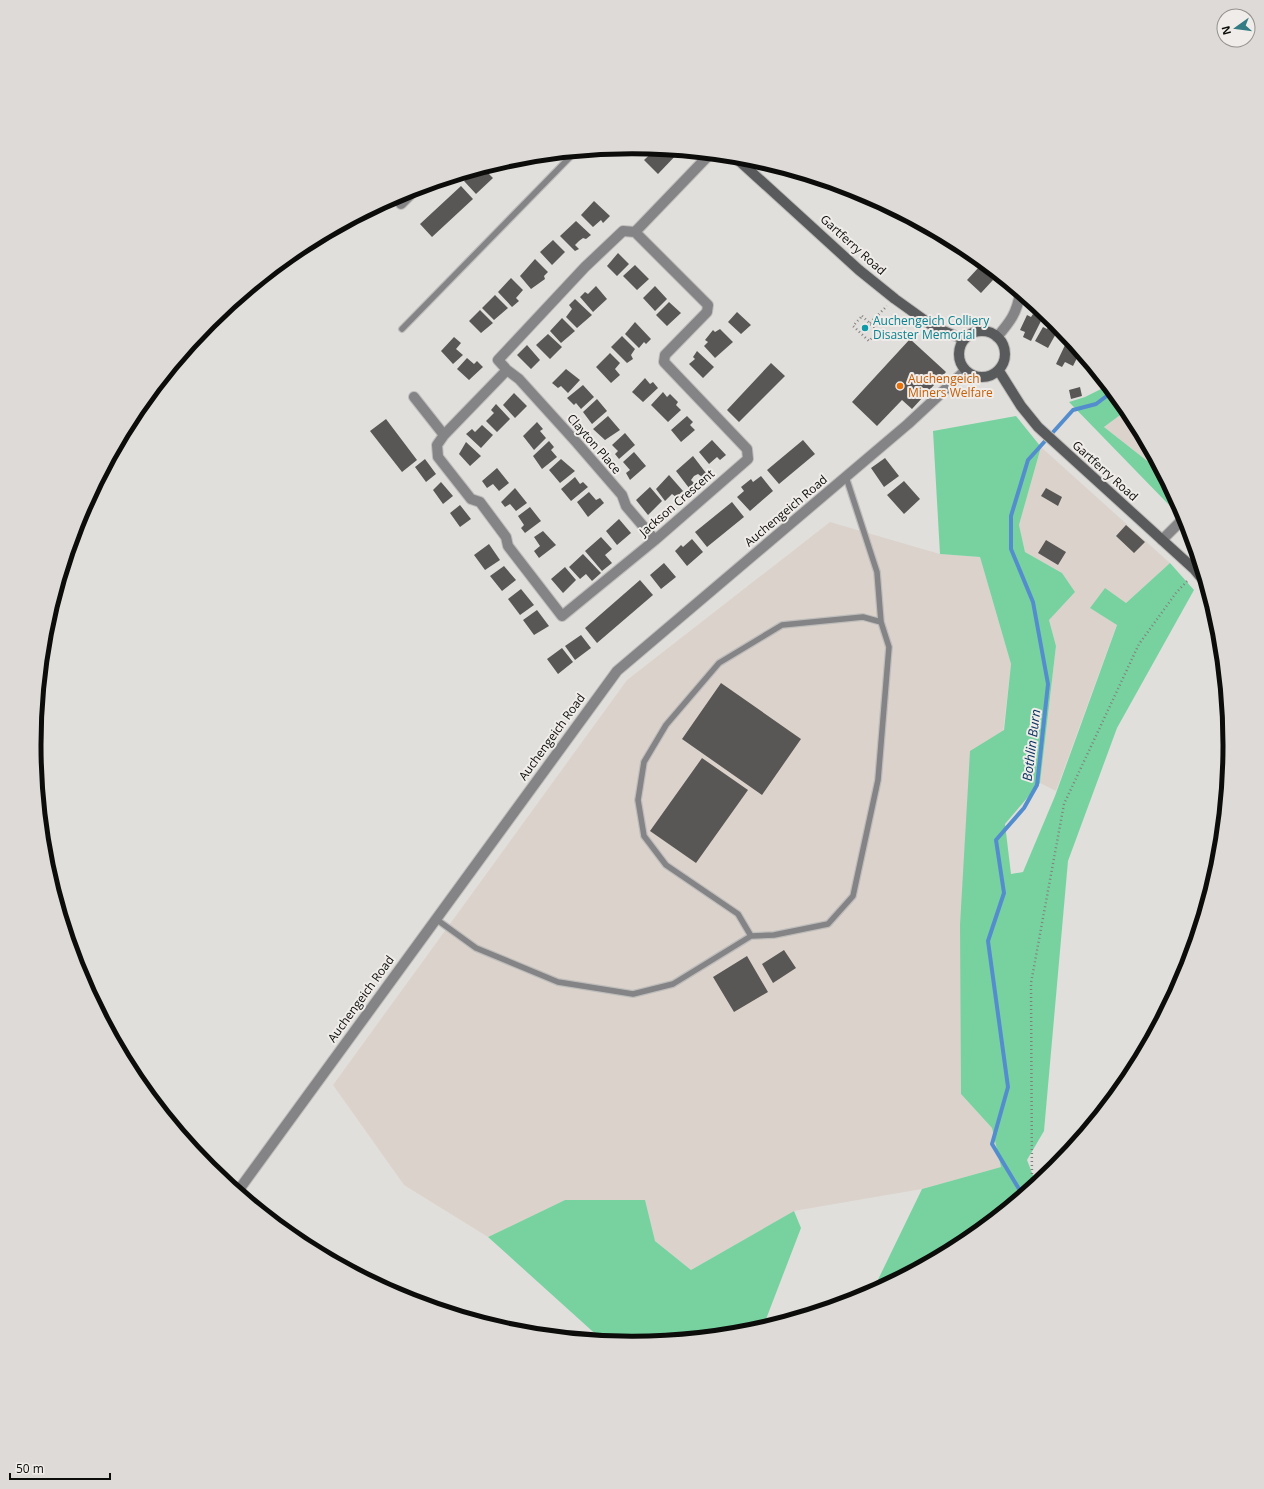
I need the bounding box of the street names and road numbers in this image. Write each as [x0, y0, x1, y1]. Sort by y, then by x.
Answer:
street label: Gartferry Road [817, 211, 890, 279]
street label: Clayton Place [563, 410, 625, 478]
street label: Gartferry Road [1069, 437, 1142, 505]
street label: Jackson Crescent [635, 465, 718, 541]
street label: Auchengeich Road [741, 471, 831, 550]
street label: Auchengeich Road [514, 690, 589, 783]
street label: Auchengeich Road [323, 952, 398, 1045]

